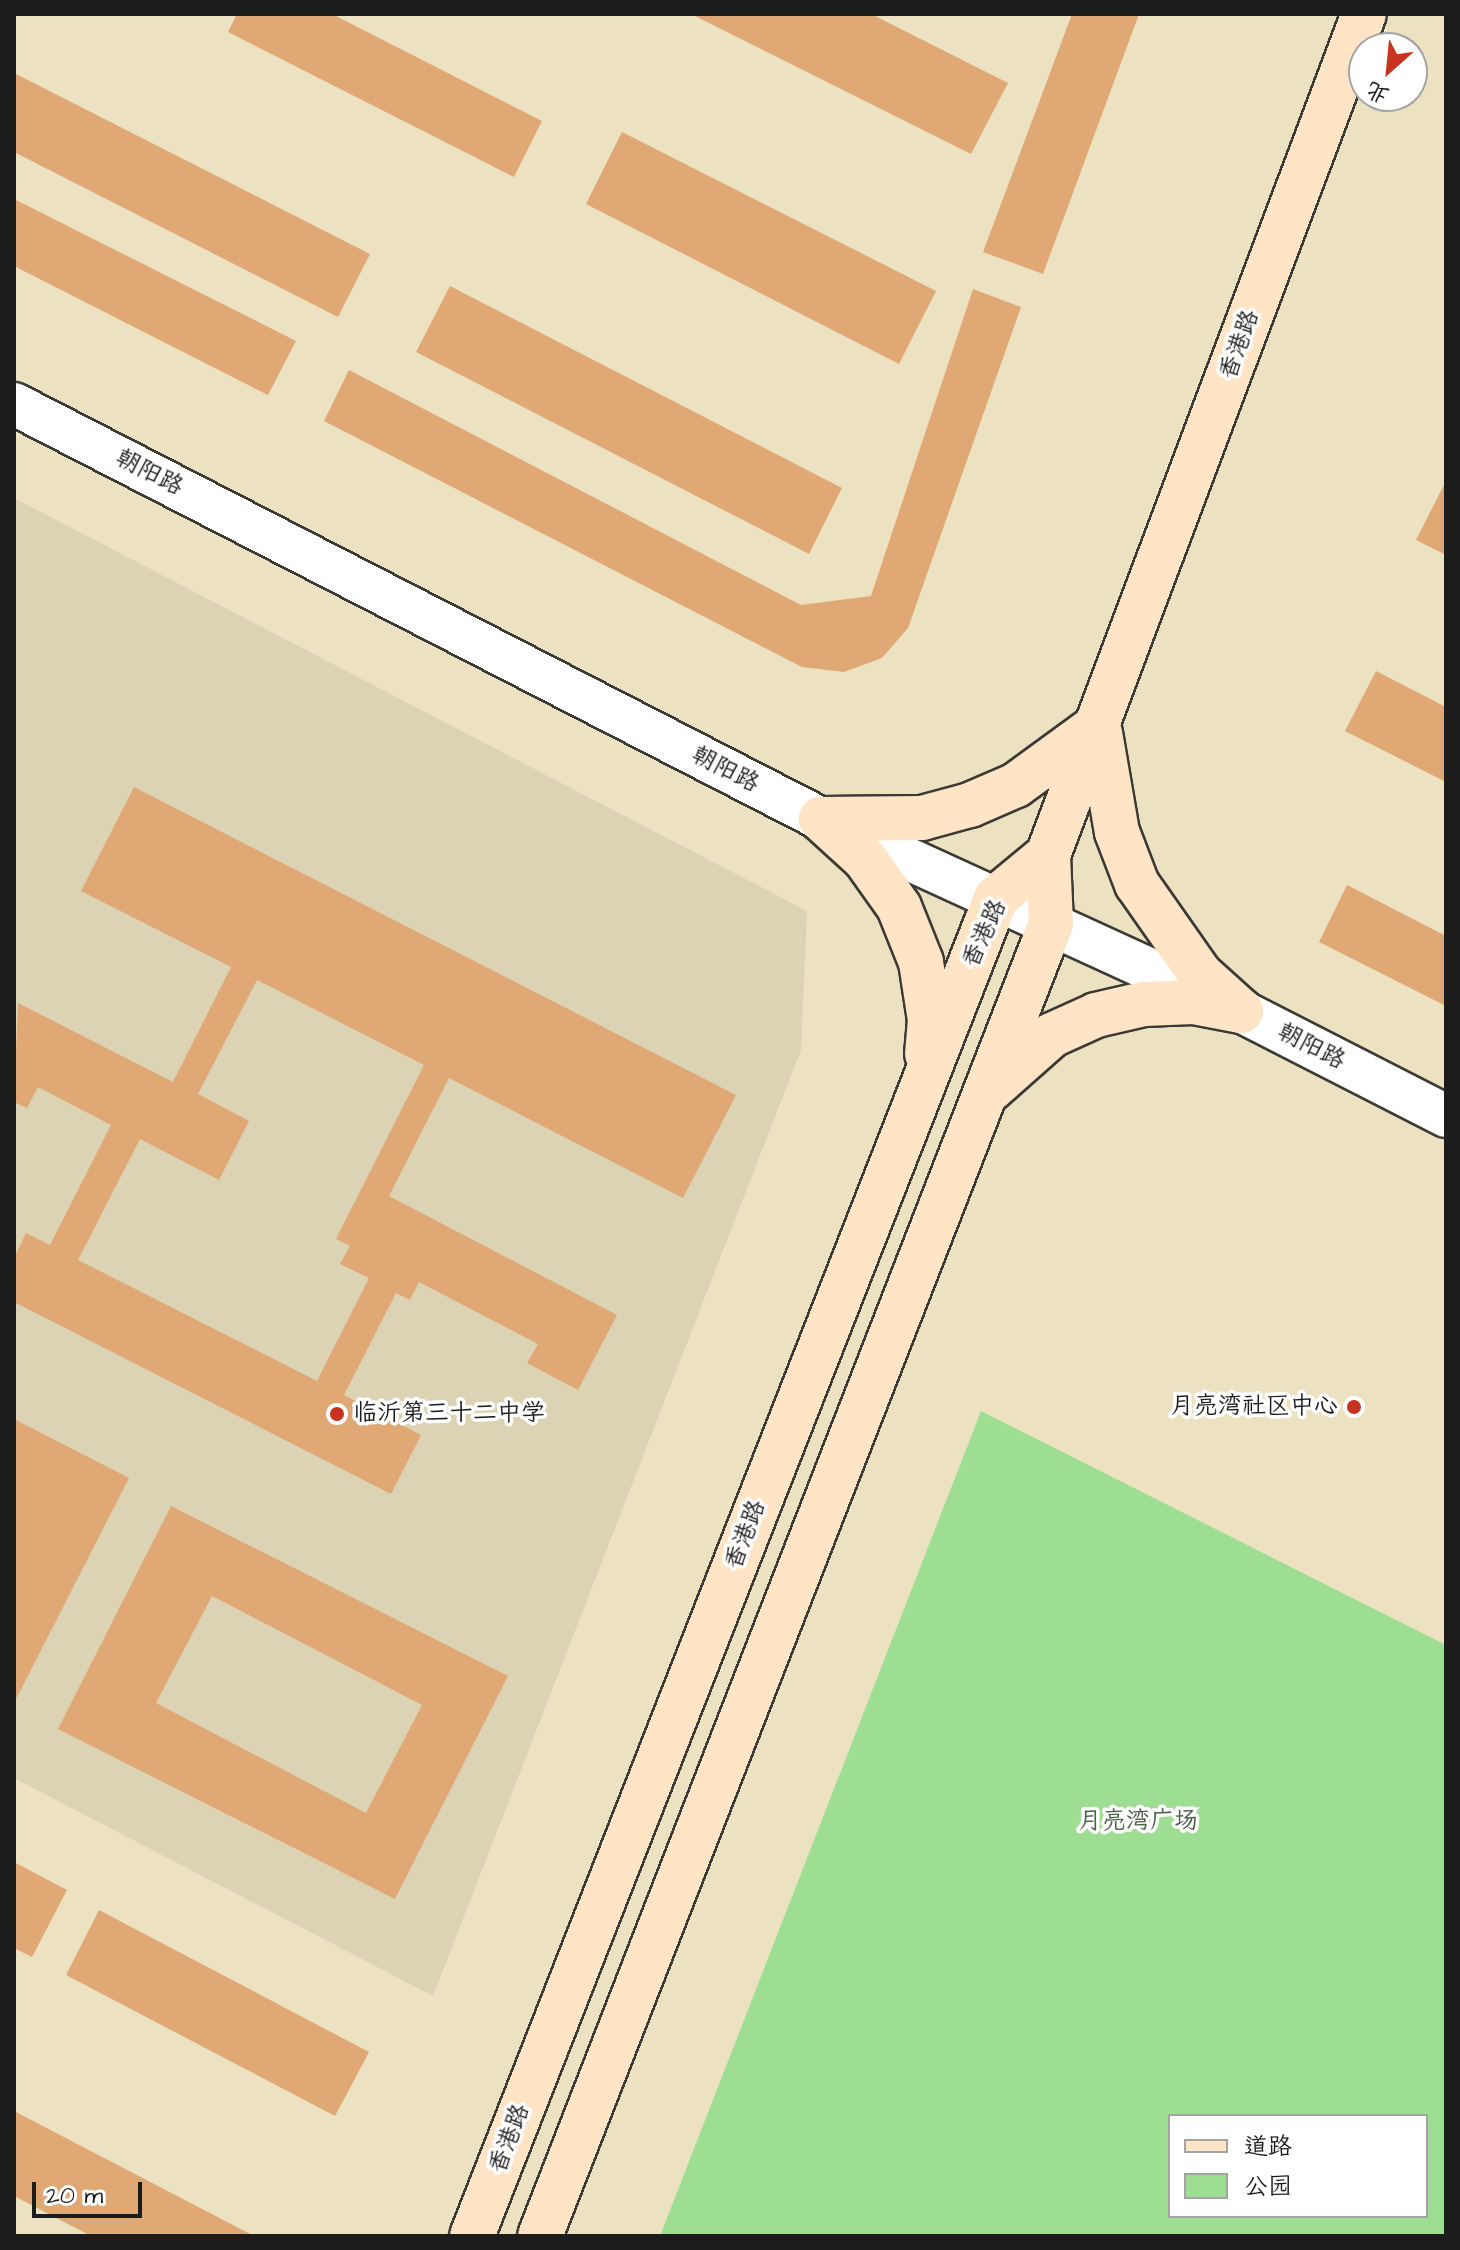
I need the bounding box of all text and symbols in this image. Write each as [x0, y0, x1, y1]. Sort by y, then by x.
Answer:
north arrow [1348, 32, 1428, 112]
text: 北 [1361, 73, 1395, 111]
street label: 香港路 [1214, 306, 1266, 384]
street label: 朝阳路 [110, 444, 188, 502]
street label: 朝阳路 [686, 741, 764, 799]
street label: 香港路 [957, 895, 1013, 973]
street label: 朝阳路 [1272, 1018, 1350, 1076]
place label: 月亮湾社区中心 [1170, 1393, 1338, 1421]
marker: 月亮湾社区中心 [1345, 1398, 1363, 1416]
place label: 临沂第三十二中学 [353, 1400, 545, 1428]
marker: 临沂第三十二中学 [328, 1405, 346, 1423]
street label: 香港路 [720, 1496, 772, 1574]
park label: 月亮湾广场 [1078, 1808, 1198, 1836]
street label: 香港路 [484, 2100, 536, 2178]
legend [1168, 2114, 1428, 2218]
text: 道路 [1244, 2130, 1292, 2164]
scale bar [36, 2166, 146, 2216]
text: 公园 [1244, 2170, 1292, 2204]
text: 20 m [46, 2179, 103, 2213]

